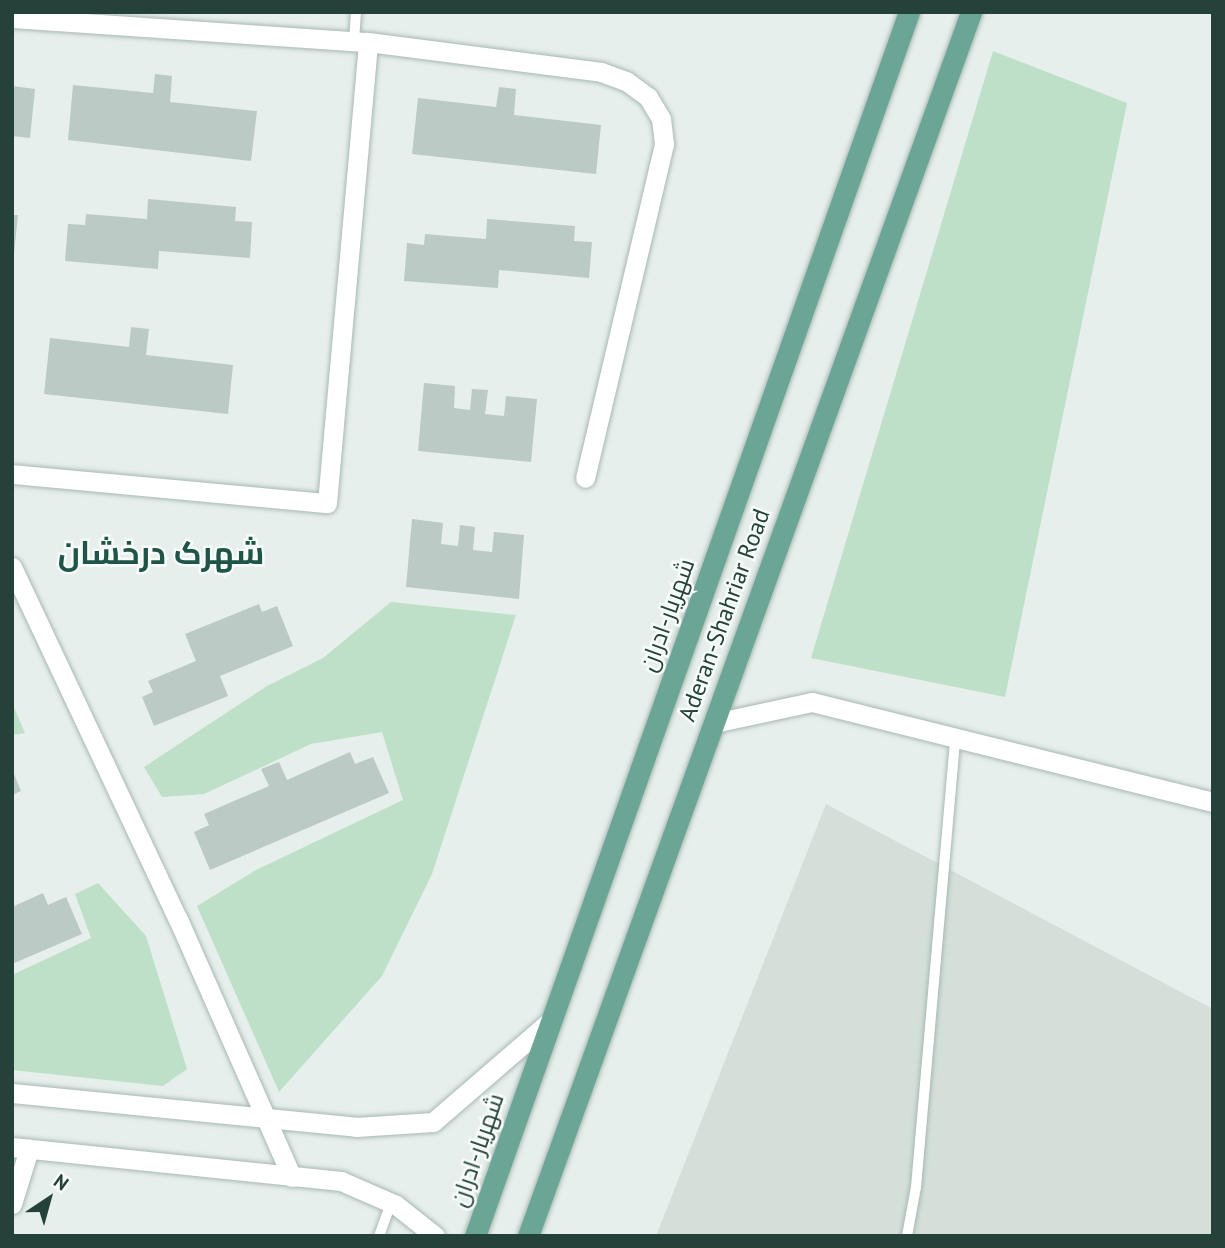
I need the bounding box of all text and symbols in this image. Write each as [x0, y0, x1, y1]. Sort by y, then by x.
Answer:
street label: Aderan-Shahriar Road [672, 505, 776, 725]
district label: شهرک درخشان [58, 533, 264, 571]
street label: شهریار-ادران [633, 555, 701, 675]
street label: شهریار-ادران [444, 1089, 510, 1211]
north arrow [14, 1164, 84, 1234]
text: N [49, 1169, 73, 1195]

